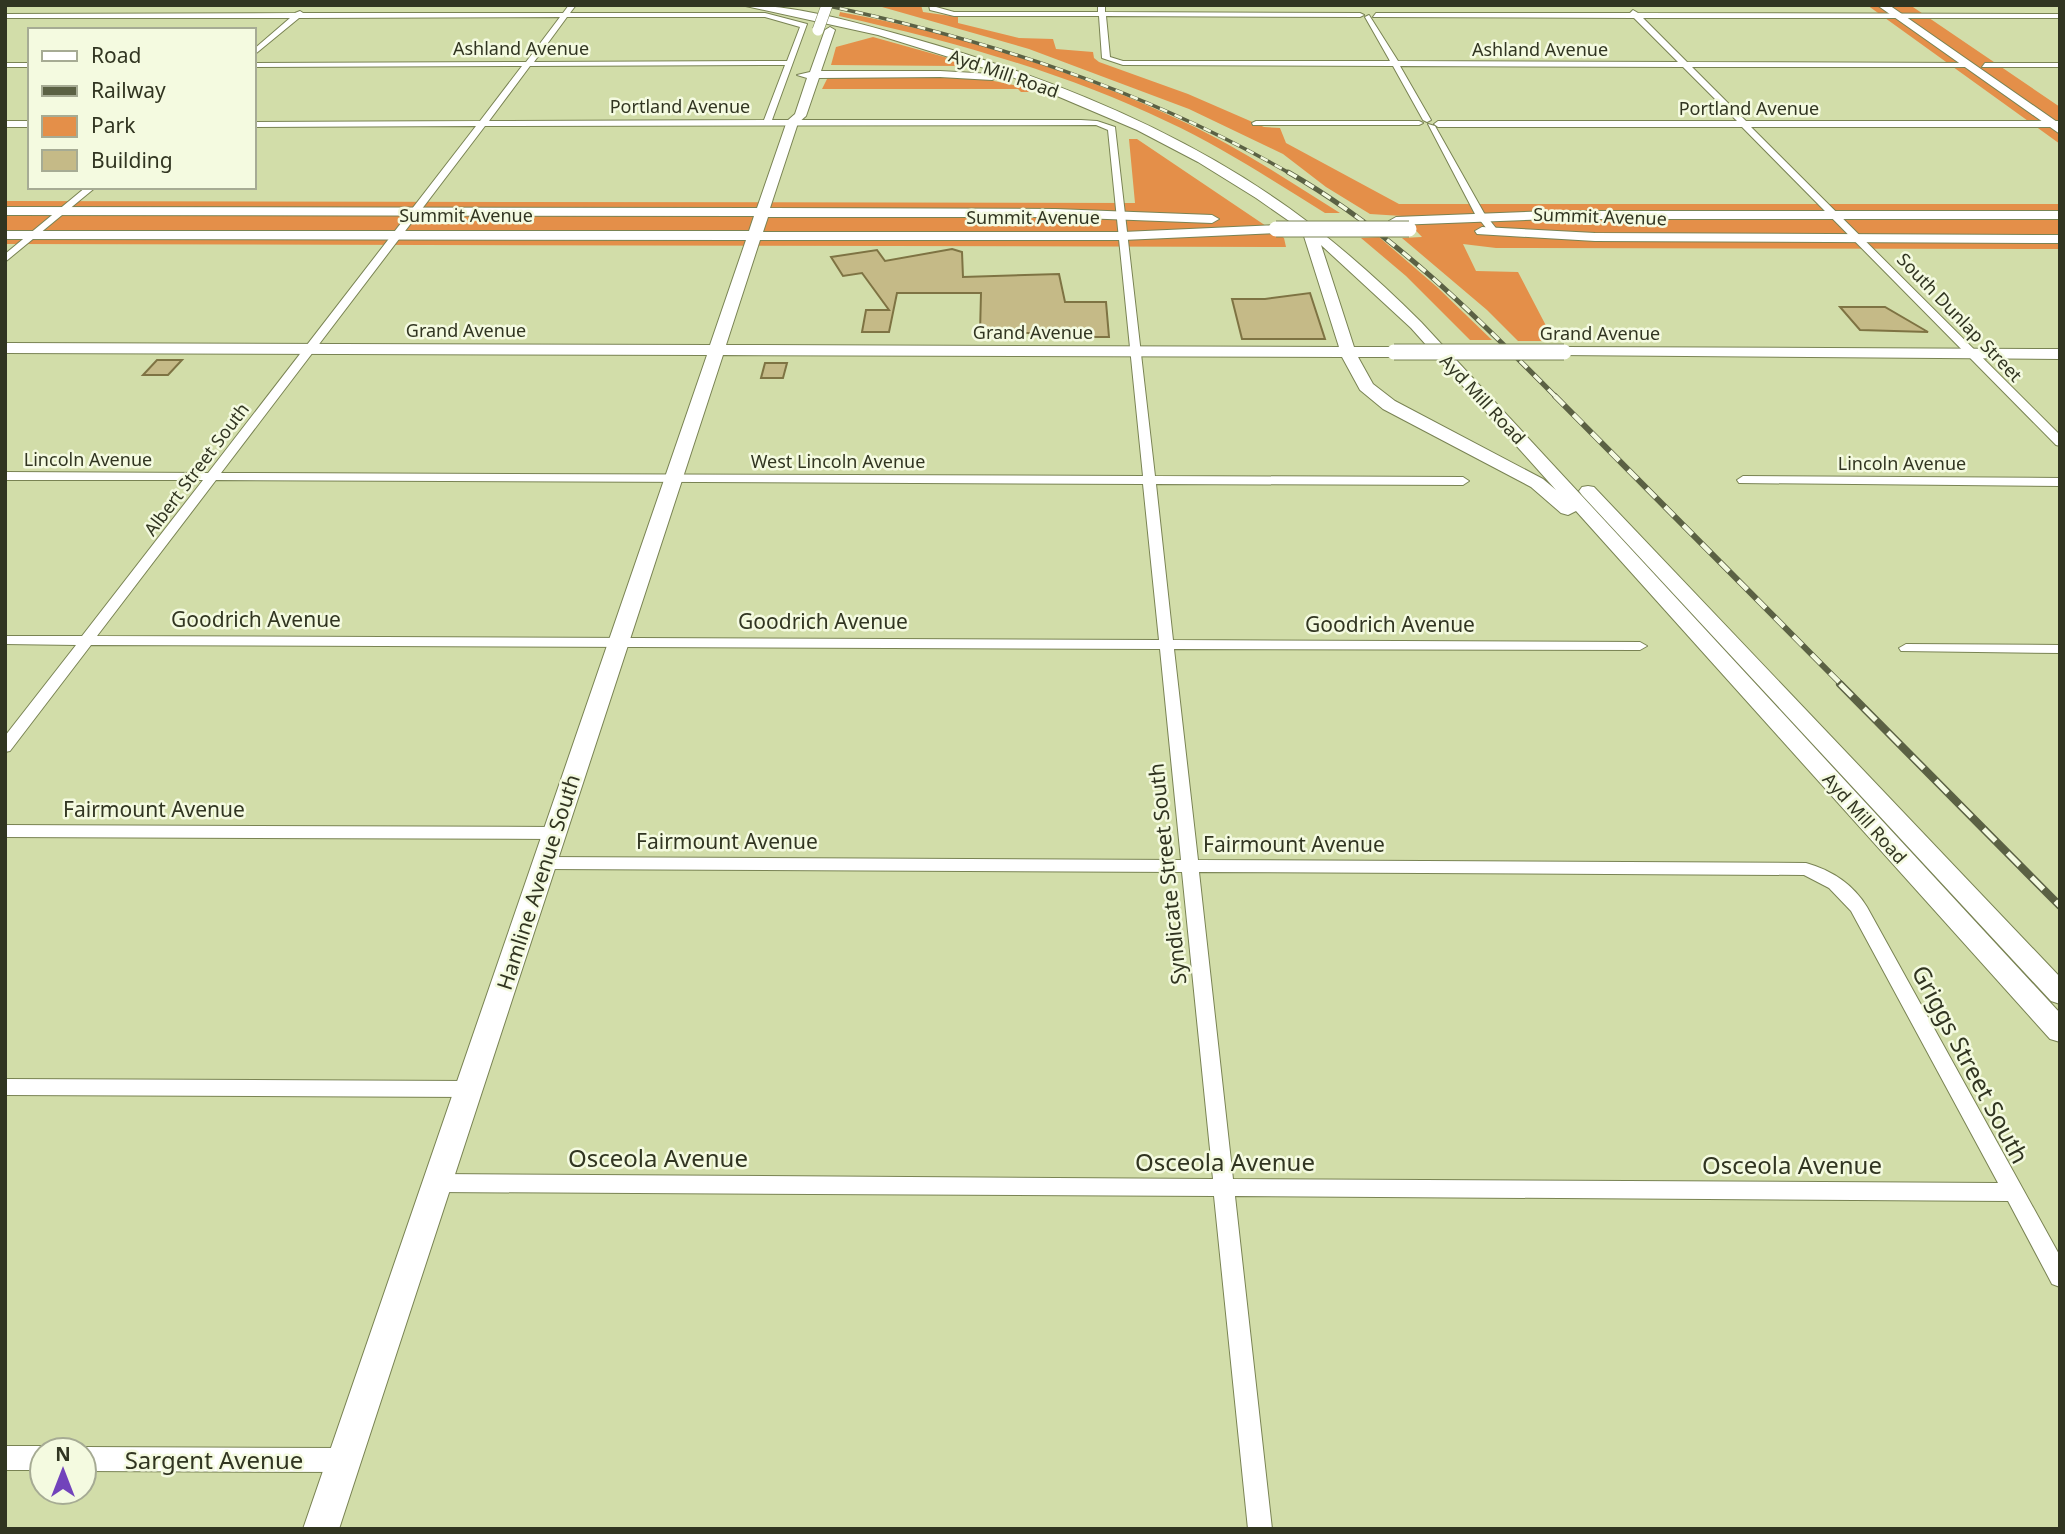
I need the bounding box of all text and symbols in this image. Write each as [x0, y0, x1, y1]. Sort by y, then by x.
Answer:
legend [28, 28, 256, 189]
street label: Ashland Avenue [453, 36, 589, 60]
street label: Ashland Avenue [1472, 37, 1608, 61]
text: Road [91, 41, 141, 69]
street label: Ayd Mill Road [946, 43, 1062, 103]
text: Railway [91, 76, 166, 104]
street label: Portland Avenue [610, 94, 750, 118]
street label: Portland Avenue [1679, 96, 1819, 120]
text: Park [91, 111, 136, 139]
text: Building [91, 146, 173, 174]
street label: Summit Avenue [1533, 202, 1667, 230]
street label: Summit Avenue [399, 203, 533, 227]
street label: Summit Avenue [966, 205, 1100, 229]
street label: South Dunlap Street [1892, 247, 2028, 387]
street label: Grand Avenue [406, 318, 526, 342]
street label: Grand Avenue [973, 320, 1093, 344]
street label: Grand Avenue [1540, 321, 1660, 345]
street label: Ayd Mill Road [1435, 349, 1531, 449]
street label: Albert Street South [138, 398, 254, 540]
street label: Lincoln Avenue [24, 447, 152, 471]
street label: West Lincoln Avenue [751, 449, 925, 473]
street label: Lincoln Avenue [1838, 451, 1966, 475]
street label: Goodrich Avenue [171, 605, 341, 633]
street label: Goodrich Avenue [738, 607, 908, 635]
street label: Goodrich Avenue [1305, 610, 1475, 638]
street label: Syndicate Street South [1141, 762, 1193, 986]
street label: Ayd Mill Road [1818, 767, 1912, 869]
street label: Hamline Avenue South [490, 771, 586, 993]
street label: Fairmount Avenue [63, 795, 245, 823]
street label: Fairmount Avenue [636, 827, 818, 855]
street label: Fairmount Avenue [1203, 830, 1385, 858]
street label: Griggs Street South [1905, 959, 2037, 1169]
street label: Osceola Avenue [568, 1141, 748, 1174]
street label: Osceola Avenue [1135, 1145, 1315, 1178]
street label: Osceola Avenue [1702, 1148, 1882, 1181]
north arrow [28, 1436, 98, 1506]
text: N [55, 1441, 71, 1467]
street label: Sargent Avenue [125, 1443, 303, 1476]

